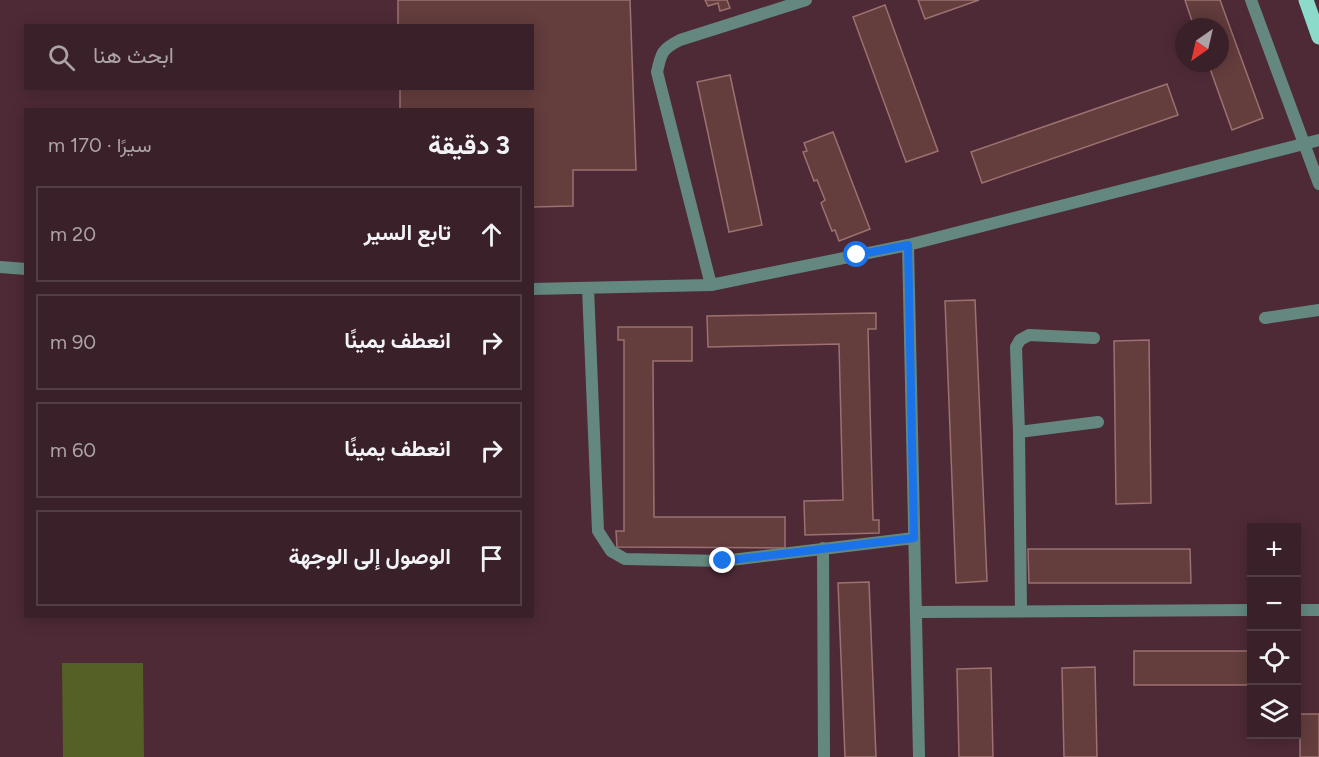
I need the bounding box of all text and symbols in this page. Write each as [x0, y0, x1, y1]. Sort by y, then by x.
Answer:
north arrow [1175, 18, 1229, 72]
search box [24, 24, 534, 90]
icon: search [45, 41, 78, 74]
text: ابحث هنا [93, 42, 174, 69]
text: 3 دقيقة [428, 129, 510, 161]
text: سيرًا · 170 m [48, 133, 151, 157]
icon: ahead [475, 218, 508, 251]
text: تابع السير [364, 219, 451, 246]
text: 20 m [50, 222, 96, 246]
route start [843, 241, 869, 267]
icon: right [475, 326, 508, 359]
text: انعطف يمينًا [344, 327, 451, 354]
text: 90 m [50, 330, 96, 354]
icon: right [475, 434, 508, 467]
text: انعطف يمينًا [344, 435, 451, 462]
text: 60 m [50, 438, 96, 462]
map controls [1247, 523, 1301, 739]
button: + [1247, 523, 1301, 577]
icon: arrive [475, 542, 508, 575]
text: الوصول إلى الوجهة [288, 543, 451, 570]
route end [709, 547, 735, 573]
button: − [1247, 577, 1301, 631]
button: locate [1247, 631, 1301, 685]
button: layers [1247, 685, 1301, 739]

